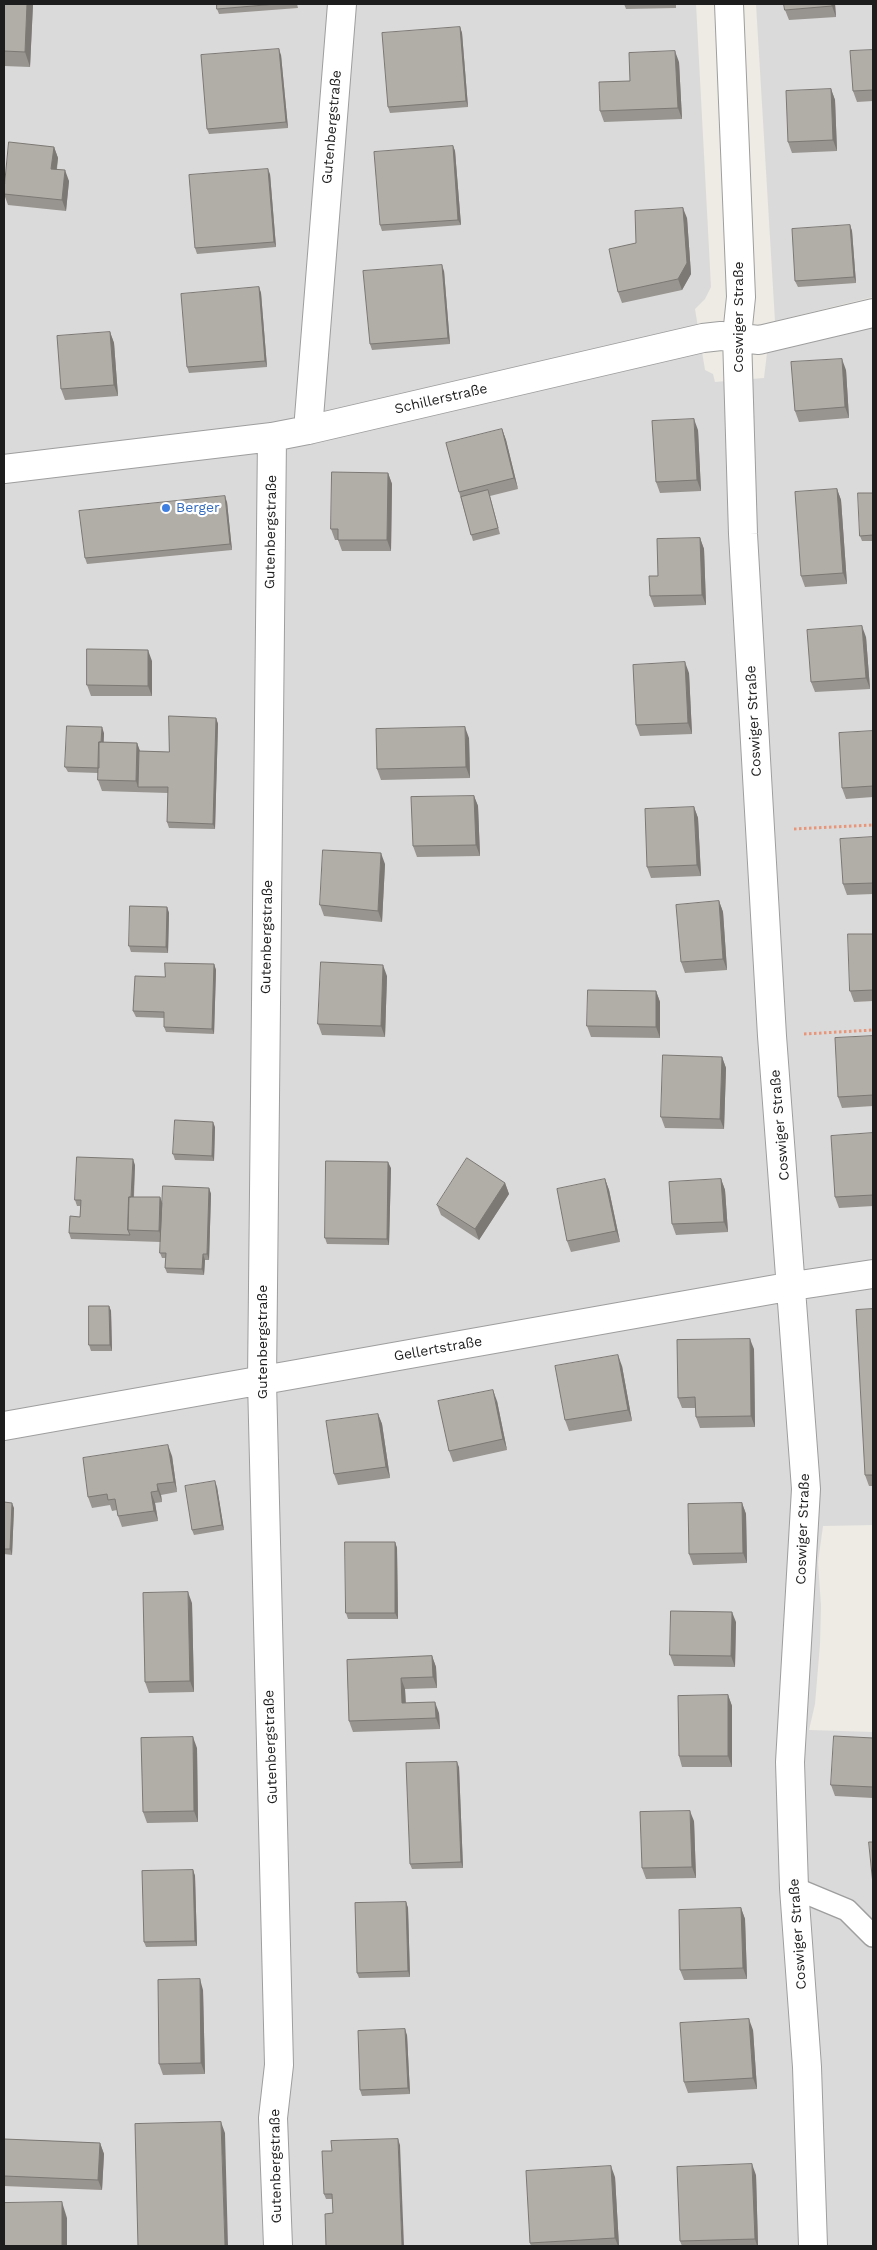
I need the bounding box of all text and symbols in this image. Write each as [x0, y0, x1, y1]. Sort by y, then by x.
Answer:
street label: Gutenbergstraße [319, 69, 345, 185]
street label: Coswiger Straße [731, 261, 747, 373]
street label: Schillerstraße [393, 380, 489, 418]
street label: Gutenbergstraße [262, 475, 280, 589]
place label: Berger [176, 500, 220, 516]
marker: Berger [160, 502, 172, 514]
street label: Coswiger Straße [743, 665, 765, 777]
street label: Gutenbergstraße [258, 880, 276, 994]
street label: Coswiger Straße [767, 1069, 793, 1181]
street label: Gutenbergstraße [255, 1285, 271, 1399]
street label: Gellertstraße [393, 1333, 483, 1365]
street label: Coswiger Straße [793, 1473, 813, 1585]
street label: Gutenbergstraße [261, 1690, 281, 1804]
street label: Coswiger Straße [786, 1878, 810, 1990]
street label: Gutenbergstraße [267, 2109, 285, 2223]

